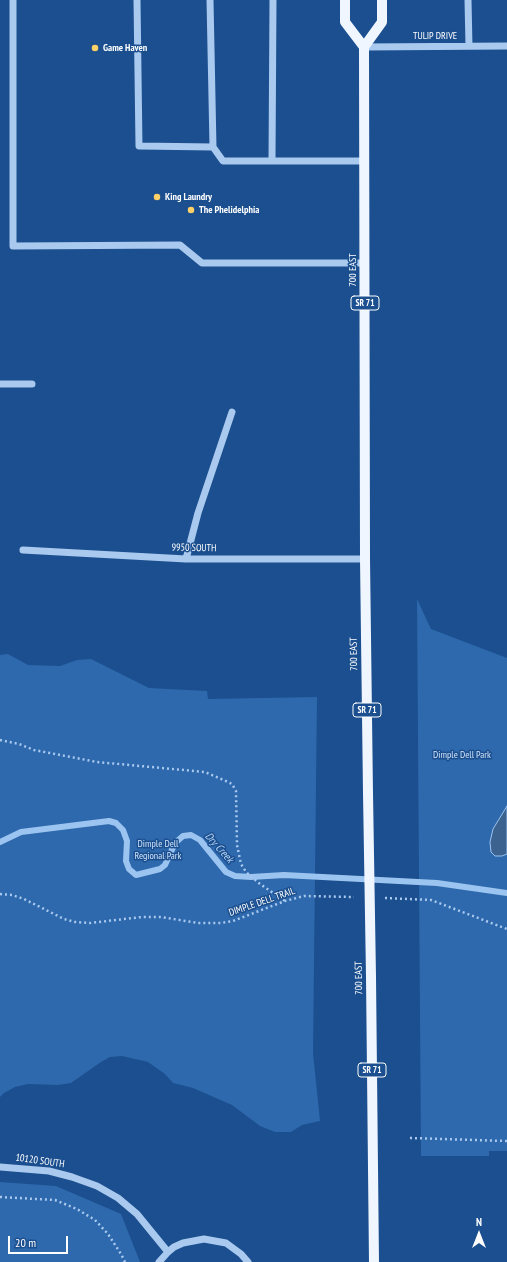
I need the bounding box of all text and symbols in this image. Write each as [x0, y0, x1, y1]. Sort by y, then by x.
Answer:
street label: TULIP DRIVE [413, 30, 457, 42]
place label: Game Haven [103, 42, 147, 54]
marker: Game Haven [90, 43, 100, 53]
place label: King Laundry [165, 191, 212, 203]
marker: King Laundry [152, 192, 162, 202]
place label: The Phelidelphia [199, 204, 259, 216]
marker: The Phelidelphia [186, 205, 196, 215]
street label: 700 EAST [347, 253, 359, 287]
road number: SR 71 [351, 296, 379, 310]
street label: 9950 SOUTH [171, 542, 217, 554]
street label: 700 EAST [348, 637, 360, 671]
road number: SR 71 [353, 703, 381, 717]
park label: Dimple Dell Park [433, 749, 491, 761]
water label: Dry Creek [202, 830, 236, 866]
park label: Dimple Dell Regional Park [135, 838, 181, 862]
street label: DIMPLE DELL TRAIL [227, 885, 297, 919]
street label: 700 EAST [353, 961, 365, 995]
road number: SR 71 [358, 1063, 386, 1077]
street label: 10120 SOUTH [15, 1152, 65, 1170]
north arrow [459, 1214, 499, 1254]
text: N [476, 1215, 482, 1229]
scale bar [10, 1228, 70, 1254]
text: 20 m [15, 1235, 36, 1250]

